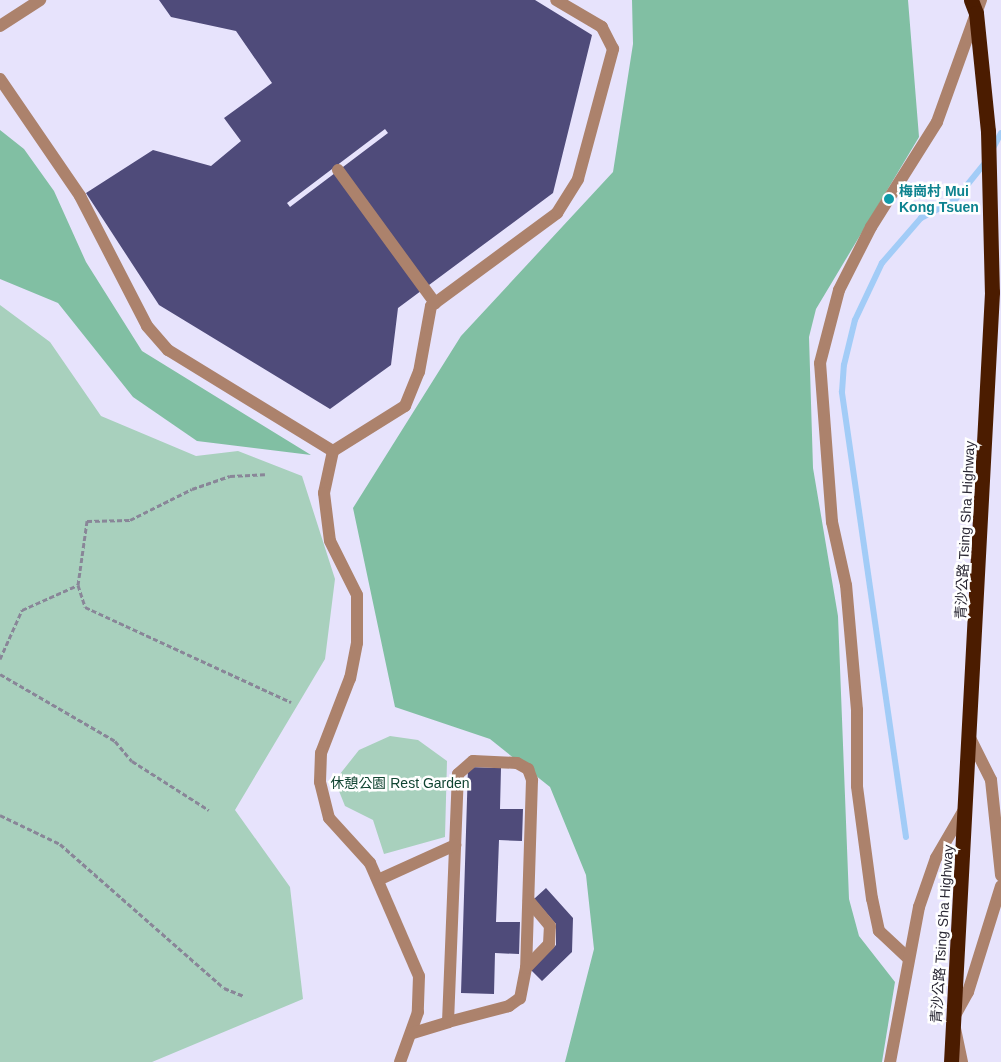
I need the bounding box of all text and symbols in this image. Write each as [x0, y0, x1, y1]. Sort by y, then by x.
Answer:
place label: 梅崗村 Mui Kong Tsuen [899, 183, 979, 216]
marker: 梅崗村 Mui Kong Tsuen [883, 193, 895, 205]
street label: 青沙公路 Tsing Sha Highway [952, 440, 978, 620]
park label: 休憩公園 Rest Garden [330, 775, 470, 791]
street label: 青沙公路 Tsing Sha Highway [927, 844, 957, 1024]

